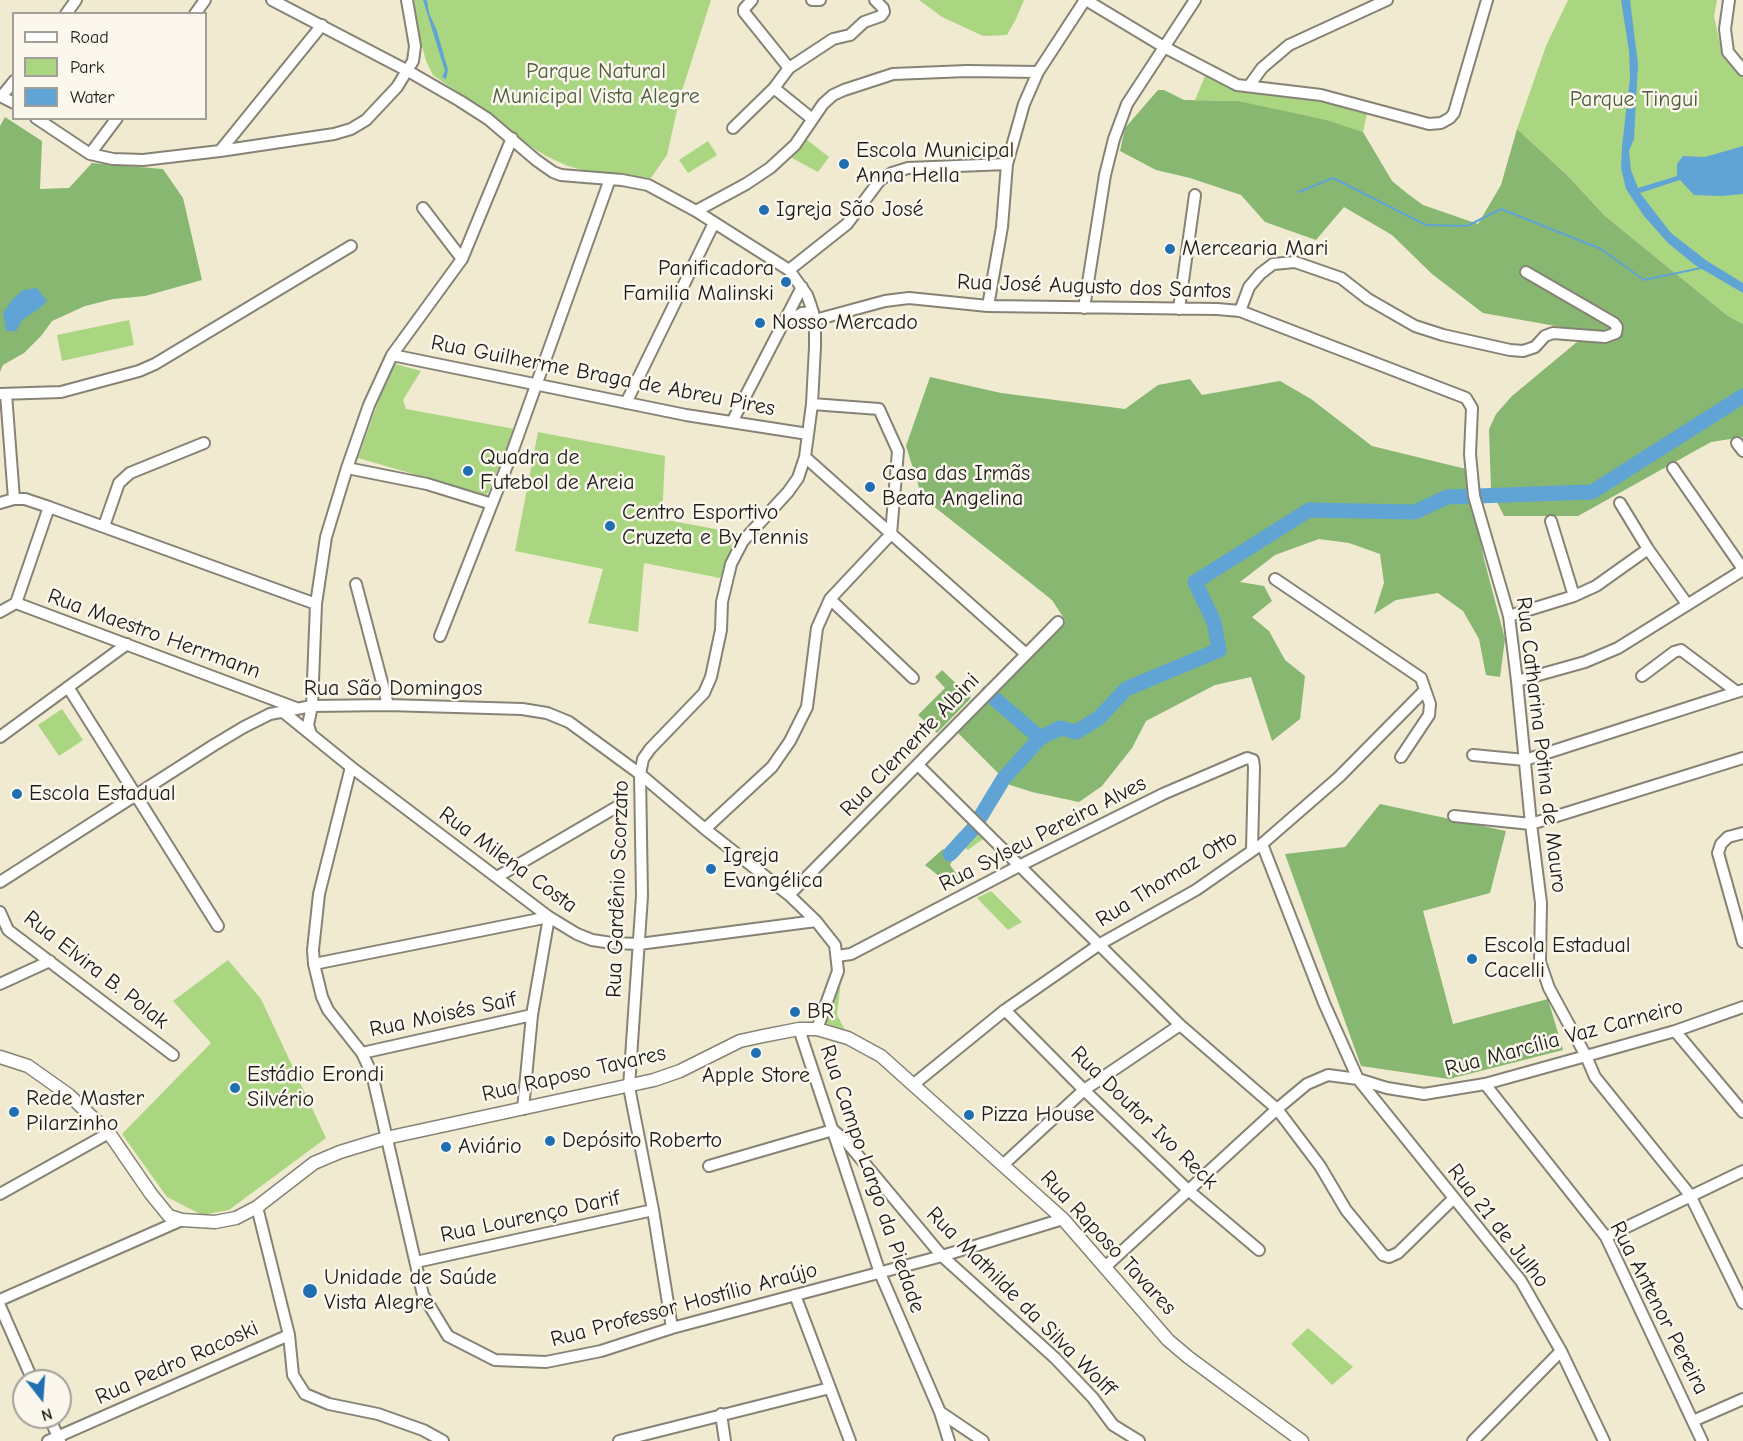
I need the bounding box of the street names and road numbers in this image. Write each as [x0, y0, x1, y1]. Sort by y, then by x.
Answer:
street label: Rua José Augusto dos Santos [956, 269, 1232, 305]
street label: Rua Guilherme Braga de Abreu Pires [429, 330, 777, 422]
street label: Rua Maestro Herrmann [44, 583, 264, 685]
street label: Rua Catharina Potina de Mauro [1510, 596, 1572, 894]
street label: Rua Clemente Albini [835, 668, 985, 822]
street label: Rua São Domingos [304, 676, 482, 702]
street label: Rua Sylseu Pereira Alves [935, 770, 1151, 898]
street label: Rua Gardênio Scorzato [601, 780, 635, 998]
street label: Rua Milena Costa [434, 801, 582, 919]
street label: Rua Thomaz Otto [1091, 825, 1243, 933]
street label: Rua Elvira B. Polak [18, 905, 174, 1035]
street label: Rua Moisés Saif [367, 987, 519, 1043]
street label: Rua Marcília Vaz Carneiro [1442, 993, 1686, 1083]
street label: Rua Raposo Tavares [479, 1040, 669, 1108]
street label: Rua Campo Largo da Piedade [814, 1041, 930, 1317]
street label: Rua Doutor Ivo Reck [1065, 1041, 1223, 1195]
street label: Rua 21 de Julho [1441, 1159, 1555, 1293]
street label: Rua Raposo Tavares [1034, 1165, 1182, 1321]
street label: Rua Lourenço Darif [438, 1185, 622, 1249]
street label: Rua Mathilde da Silva Wolff [921, 1202, 1121, 1402]
street label: Rua Antenor Pereira [1604, 1217, 1714, 1399]
street label: Rua Professor Hostílio Araújo [548, 1257, 820, 1353]
street label: Rua Pedro Racoski [91, 1315, 263, 1411]

